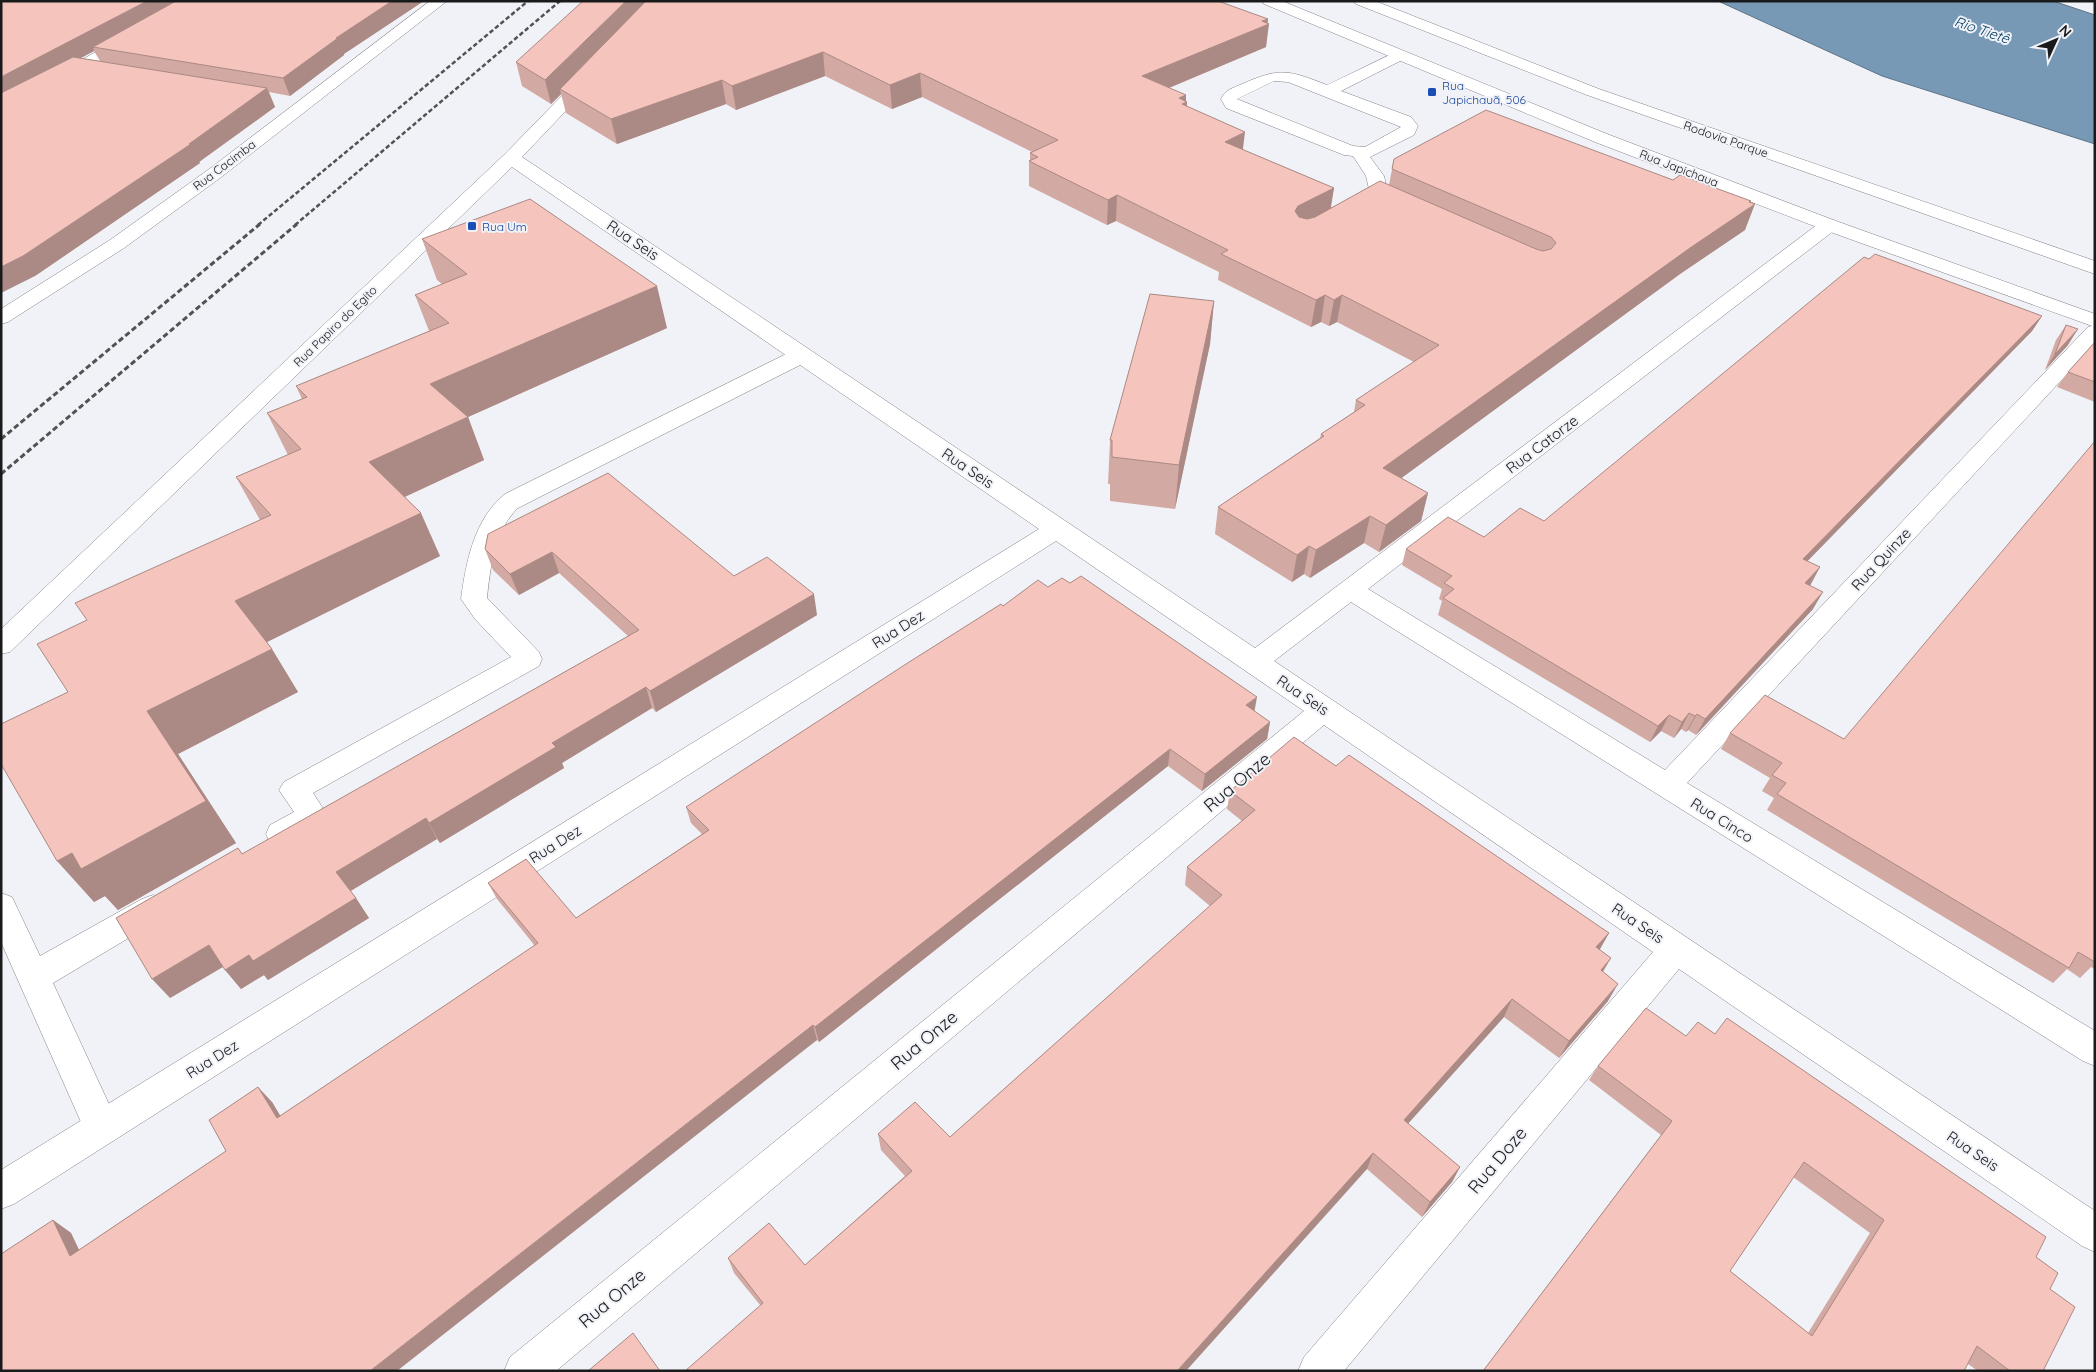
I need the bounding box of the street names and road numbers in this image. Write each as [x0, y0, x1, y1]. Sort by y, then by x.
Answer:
street label: Rodovia Parque [1682, 117, 1771, 161]
street label: Rua Cacimba [190, 137, 258, 193]
street label: Rua Japichaua [1637, 146, 1721, 190]
street label: Rua Seis [603, 216, 663, 264]
street label: Rua Papiro do Egito [290, 282, 380, 370]
street label: Rua Catorze [1502, 411, 1582, 477]
street label: Rua Seis [938, 444, 998, 492]
street label: Rua Quinze [1847, 524, 1915, 594]
street label: Rua Dez [868, 606, 928, 652]
street label: Rua Seis [1273, 671, 1333, 719]
street label: Rua Onze [1199, 747, 1275, 817]
street label: Rua Cinco [1687, 793, 1757, 847]
street label: Rua Dez [525, 821, 585, 867]
street label: Rua Seis [1608, 899, 1668, 947]
street label: Rua Onze [886, 1005, 962, 1075]
street label: Rua Dez [182, 1036, 242, 1082]
street label: Rua Doze [1462, 1122, 1532, 1198]
street label: Rua Seis [1943, 1127, 2003, 1175]
street label: Rua Onze [574, 1263, 650, 1333]

